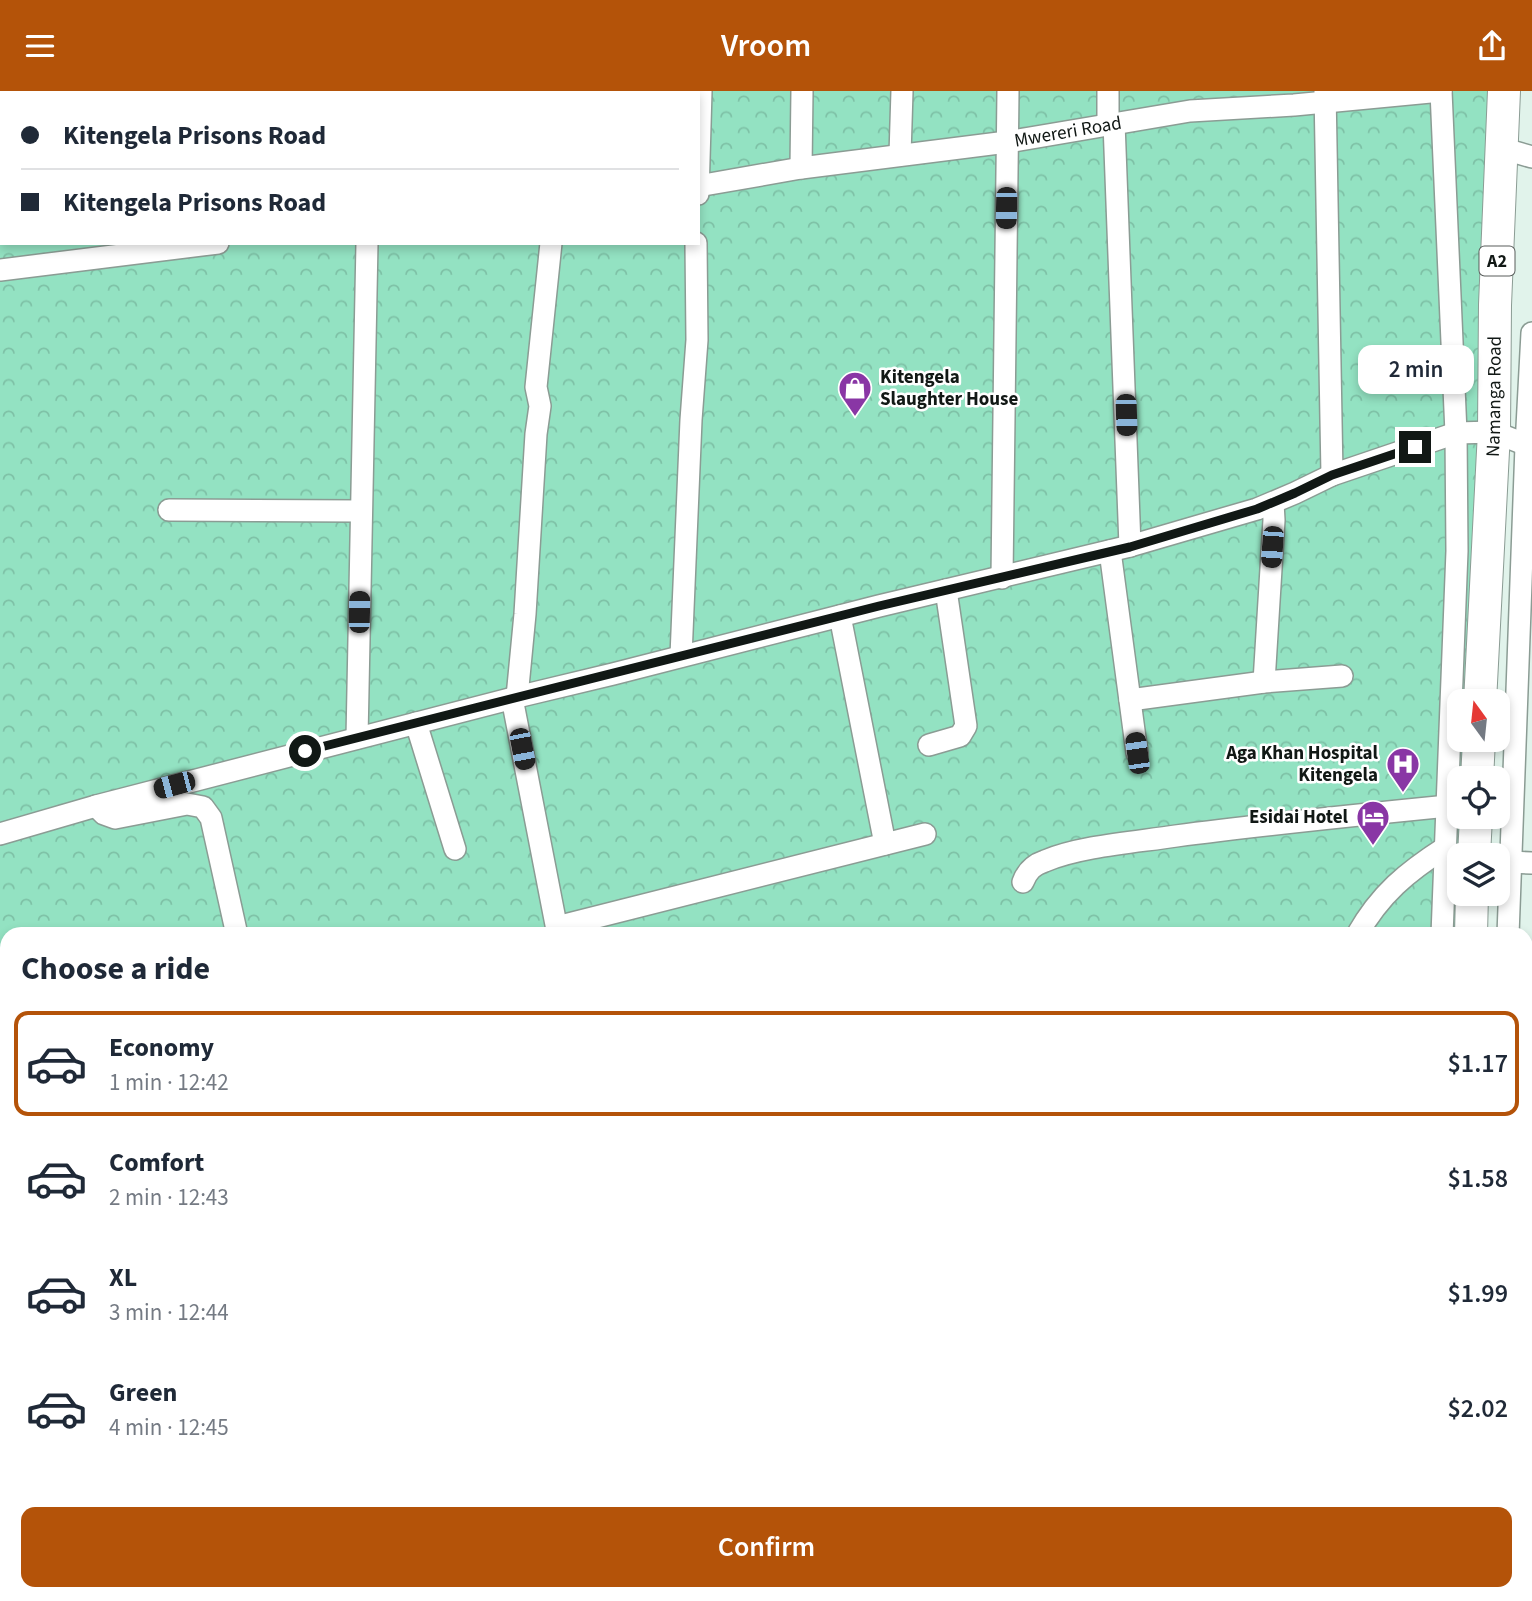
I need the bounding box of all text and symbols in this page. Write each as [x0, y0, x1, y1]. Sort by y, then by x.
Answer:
text: Vroom [721, 23, 811, 69]
icon: menu [21, 27, 59, 65]
icon: share [1473, 27, 1511, 65]
street label: Mwereri Road [1012, 109, 1124, 154]
text: Kitengela Prisons Road [63, 117, 326, 154]
text: Kitengela Prisons Road [63, 184, 326, 221]
car [996, 187, 1017, 229]
road number: A2 [1480, 246, 1514, 275]
street label: Namanga Road [1479, 336, 1508, 458]
callout: 2 min [1357, 345, 1473, 395]
text: 2 min [1389, 353, 1443, 386]
place label: Kitengela Slaughter House [880, 364, 1018, 413]
shop icon: Kitengela Slaughter House [836, 369, 874, 418]
car [1115, 394, 1138, 436]
route end [1399, 431, 1431, 463]
car [1261, 525, 1284, 569]
car [349, 591, 370, 633]
north arrow [1447, 689, 1510, 753]
map controls [1447, 689, 1510, 906]
car [508, 726, 537, 772]
car [1124, 731, 1151, 775]
route start [289, 735, 321, 767]
place label: Aga Khan Hospital Kitengela [1225, 740, 1379, 789]
hospital icon: Aga Khan Hospital Kitengela [1384, 745, 1422, 794]
button: locate [1447, 766, 1510, 829]
car [151, 769, 198, 801]
hotel icon: Esidai Hotel [1354, 798, 1392, 847]
place label: Esidai Hotel [1249, 804, 1349, 831]
button: layers [1447, 843, 1510, 906]
text: Choose a ride [21, 946, 210, 992]
text: Economy [109, 1029, 214, 1066]
icon: car [25, 1032, 88, 1095]
text: $1.17 [1447, 1045, 1508, 1082]
text: 1 min · 12:42 [109, 1066, 229, 1099]
text: Comfort [109, 1144, 204, 1181]
icon: car [25, 1147, 88, 1210]
text: $1.58 [1447, 1160, 1508, 1197]
text: 2 min · 12:43 [109, 1181, 229, 1214]
text: XL [109, 1259, 137, 1296]
icon: car [25, 1262, 88, 1325]
text: $1.99 [1447, 1275, 1508, 1312]
text: 3 min · 12:44 [109, 1296, 229, 1329]
text: Green [109, 1374, 177, 1411]
icon: car [25, 1377, 88, 1440]
text: $2.02 [1447, 1390, 1508, 1427]
text: 4 min · 12:45 [109, 1411, 229, 1444]
button: Confirm [21, 1507, 1512, 1587]

